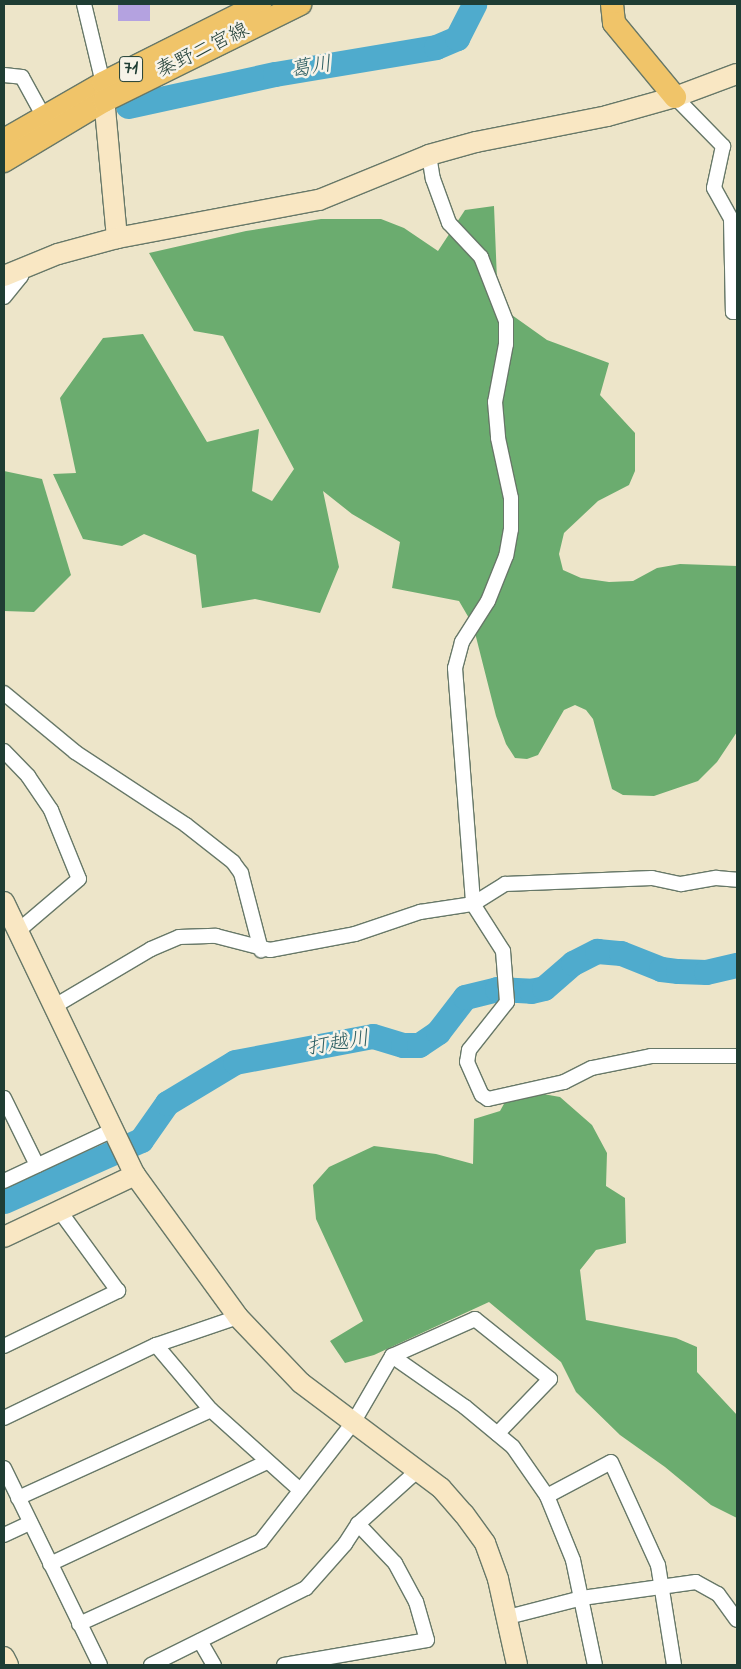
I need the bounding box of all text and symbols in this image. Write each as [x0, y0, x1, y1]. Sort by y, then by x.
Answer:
street label: 秦野二宮線 [153, 18, 253, 84]
road number: 71 [118, 52, 144, 86]
water label: 葛川 [288, 52, 334, 84]
water label: 打越川 [305, 1027, 371, 1061]

